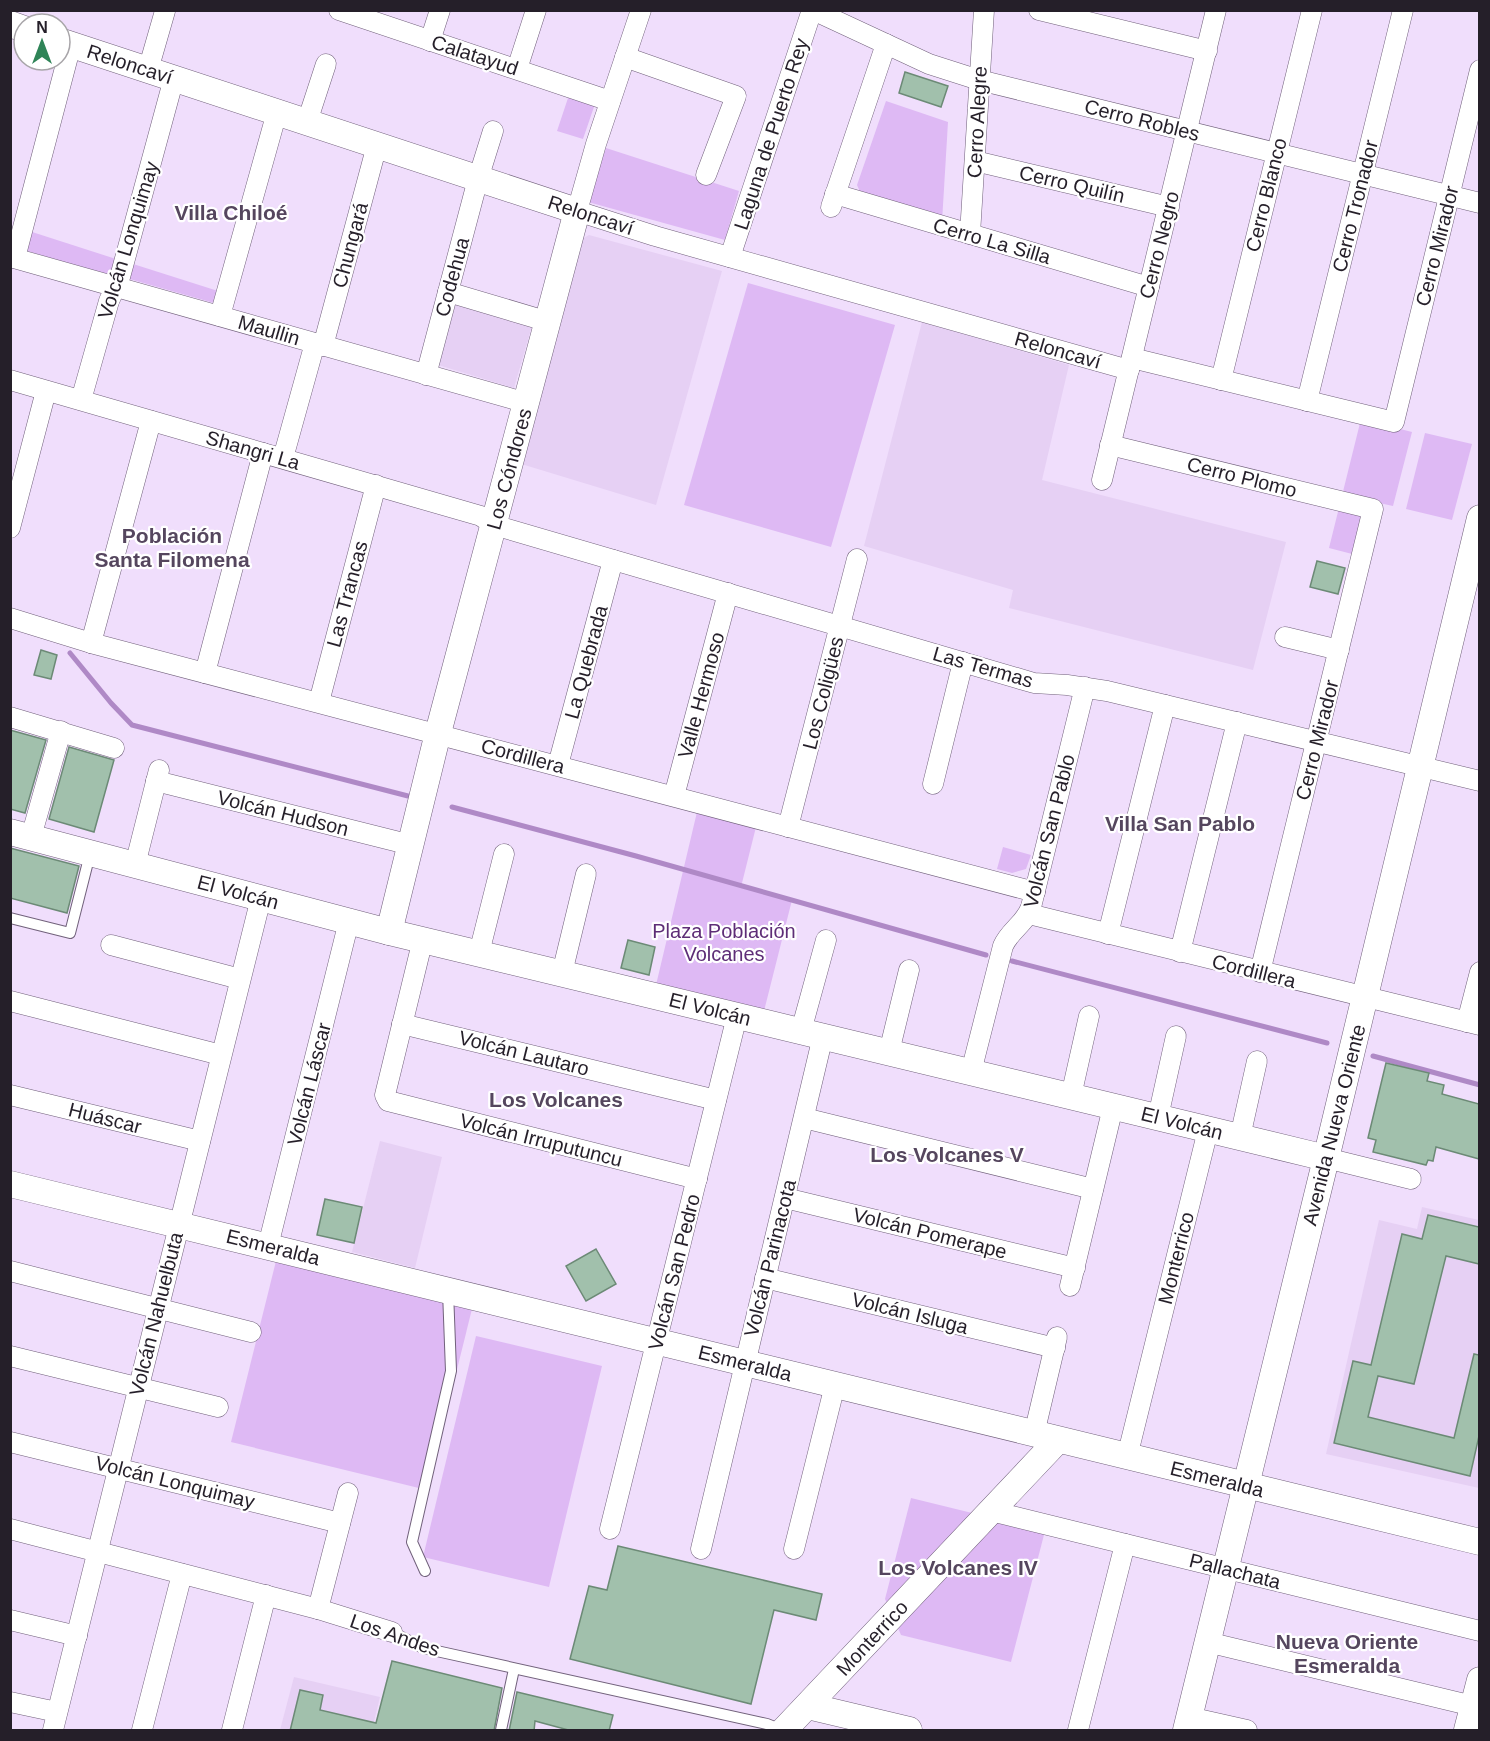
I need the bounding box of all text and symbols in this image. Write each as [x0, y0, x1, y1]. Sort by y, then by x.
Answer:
north arrow [12, 12, 72, 72]
text: N [36, 19, 48, 36]
street label: Calatayud [429, 31, 521, 79]
street label: Laguna de Puerto Rey [730, 35, 812, 233]
street label: Reloncaví [84, 40, 176, 88]
street label: Cerro Alegre [963, 65, 991, 179]
street label: Cerro Robles [1082, 95, 1202, 145]
street label: Cerro Blanco [1241, 136, 1291, 254]
street label: Cerro Tronador [1328, 137, 1382, 274]
street label: Volcán Lonquimay [94, 159, 162, 321]
street label: Cerro Quilín [1017, 161, 1127, 207]
street label: Cerro Mirador [1411, 183, 1463, 309]
street label: Cerro Negro [1135, 189, 1183, 301]
street label: Reloncaví [545, 191, 637, 239]
street label: Chungará [328, 199, 372, 290]
district label: Villa Chiloé [175, 201, 287, 224]
street label: Cerro La Silla [931, 214, 1054, 269]
street label: Codehua [431, 234, 473, 319]
street label: Maullin [236, 311, 302, 349]
street label: Reloncaví [1012, 327, 1104, 373]
street label: Los Cóndores [482, 406, 536, 532]
street label: Shangri La [203, 426, 303, 474]
street label: Cerro Plomo [1185, 453, 1299, 501]
district label: Población Santa Filomena [94, 524, 250, 571]
street label: Las Trancas [322, 539, 372, 649]
street label: La Quebrada [560, 602, 612, 721]
street label: Valle Hermoso [674, 630, 728, 760]
street label: Los Coligües [798, 634, 848, 752]
street label: Las Termas [930, 642, 1036, 692]
street label: Cerro Mirador [1291, 677, 1343, 803]
street label: Cordillera [479, 734, 568, 778]
street label: Volcán San Pablo [1019, 752, 1079, 910]
street label: Volcán Hudson [215, 786, 351, 840]
district label: Villa San Pablo [1105, 812, 1255, 835]
street label: El Volcán [195, 871, 281, 913]
park label: Plaza Población Volcanes [652, 920, 796, 965]
street label: Cordillera [1210, 950, 1299, 992]
street label: El Volcán [667, 988, 753, 1030]
street label: Volcán Láscar [283, 1020, 335, 1148]
street label: Avenida Nueva Oriente [1298, 1022, 1370, 1228]
street label: Volcán Lautaro [457, 1026, 591, 1080]
district label: Los Volcanes [489, 1088, 623, 1111]
street label: Huáscar [66, 1098, 144, 1138]
street label: El Volcán [1139, 1102, 1225, 1144]
street label: Volcán Irruputuncu [457, 1109, 625, 1171]
district label: Los Volcanes V [870, 1143, 1024, 1166]
street label: Volcán Parinacota [740, 1176, 800, 1339]
street label: Volcán San Pedro [644, 1192, 704, 1352]
street label: Volcán Pomerape [851, 1203, 1009, 1263]
street label: Monterrico [1154, 1209, 1198, 1307]
street label: Esmeralda [224, 1225, 323, 1269]
street label: Volcán Nahuelbuta [125, 1229, 187, 1398]
street label: Volcán Isluga [850, 1288, 971, 1338]
street label: Esmeralda [696, 1341, 795, 1385]
street label: Volcán Lonquimay [93, 1452, 257, 1512]
street label: Esmeralda [1168, 1457, 1267, 1501]
street label: Pallachata [1187, 1549, 1284, 1593]
district label: Los Volcanes IV [878, 1556, 1038, 1579]
street label: Monterrico [832, 1596, 912, 1680]
street label: Los Andes [347, 1609, 443, 1661]
district label: Nueva Oriente Esmeralda [1276, 1630, 1418, 1677]

